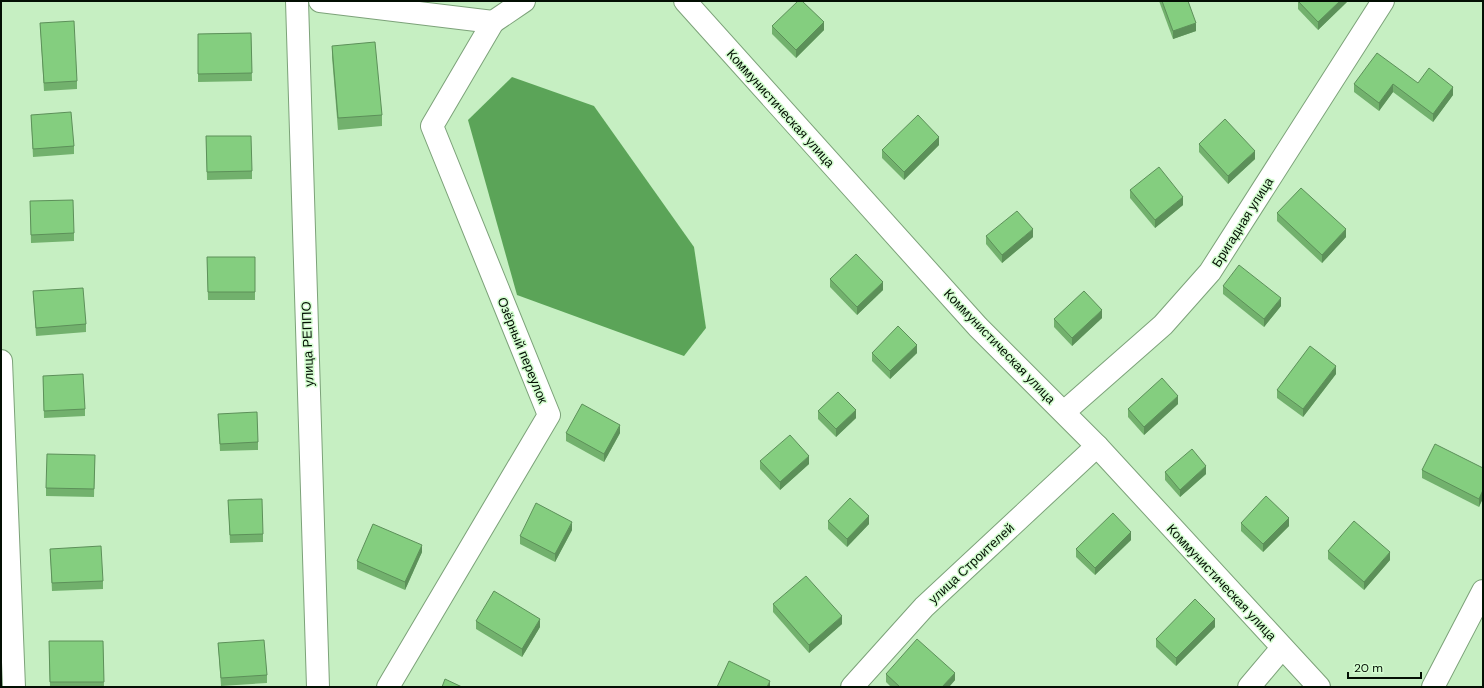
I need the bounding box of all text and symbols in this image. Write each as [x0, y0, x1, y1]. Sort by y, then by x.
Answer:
street label: Коммунистическая улица [723, 46, 839, 172]
street label: Бригадная улица [1208, 173, 1277, 270]
street label: Коммунистическая улица [940, 285, 1060, 408]
street label: Озёрный переулок [493, 295, 552, 406]
street label: улица РЕППО [298, 301, 317, 387]
street label: улица Строителей [925, 519, 1018, 607]
street label: Коммунистическая улица [1163, 520, 1281, 645]
scale bar [1348, 654, 1421, 680]
text: 20 m [1354, 660, 1383, 676]

